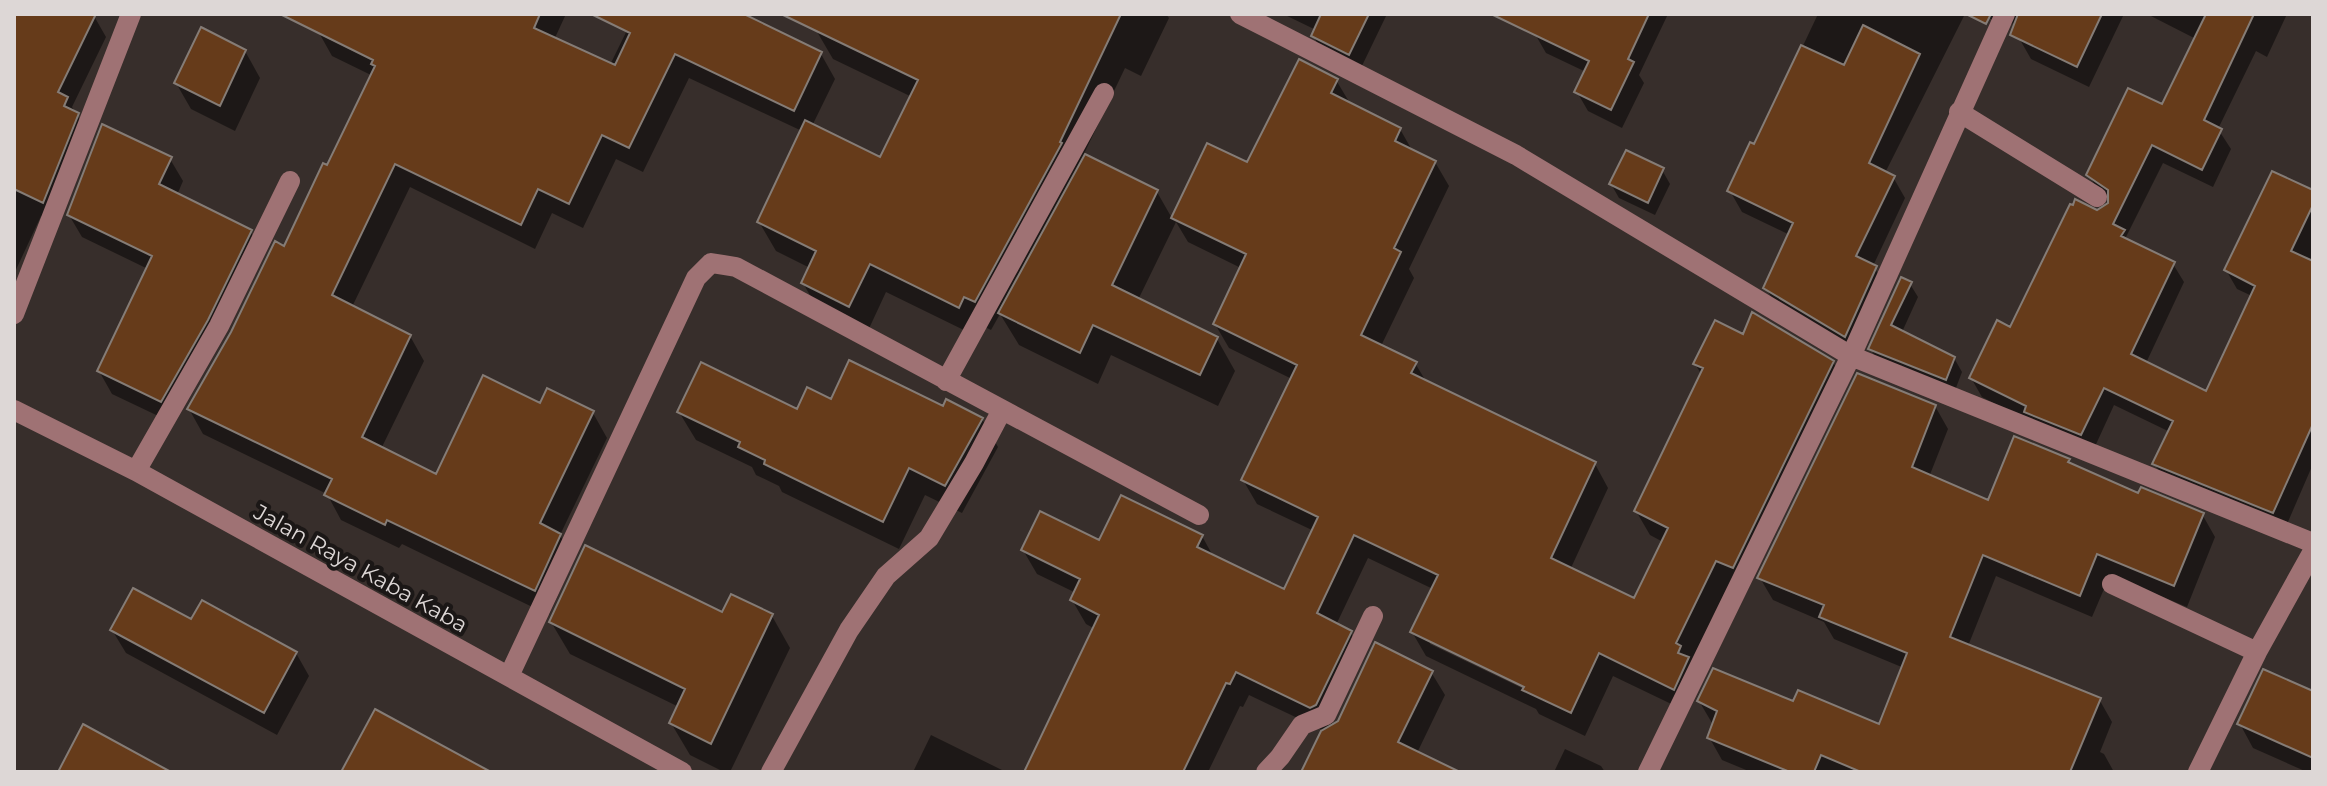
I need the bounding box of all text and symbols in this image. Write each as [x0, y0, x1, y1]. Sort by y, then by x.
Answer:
street label: Jalan Raya Kaba Kaba [248, 498, 472, 638]

